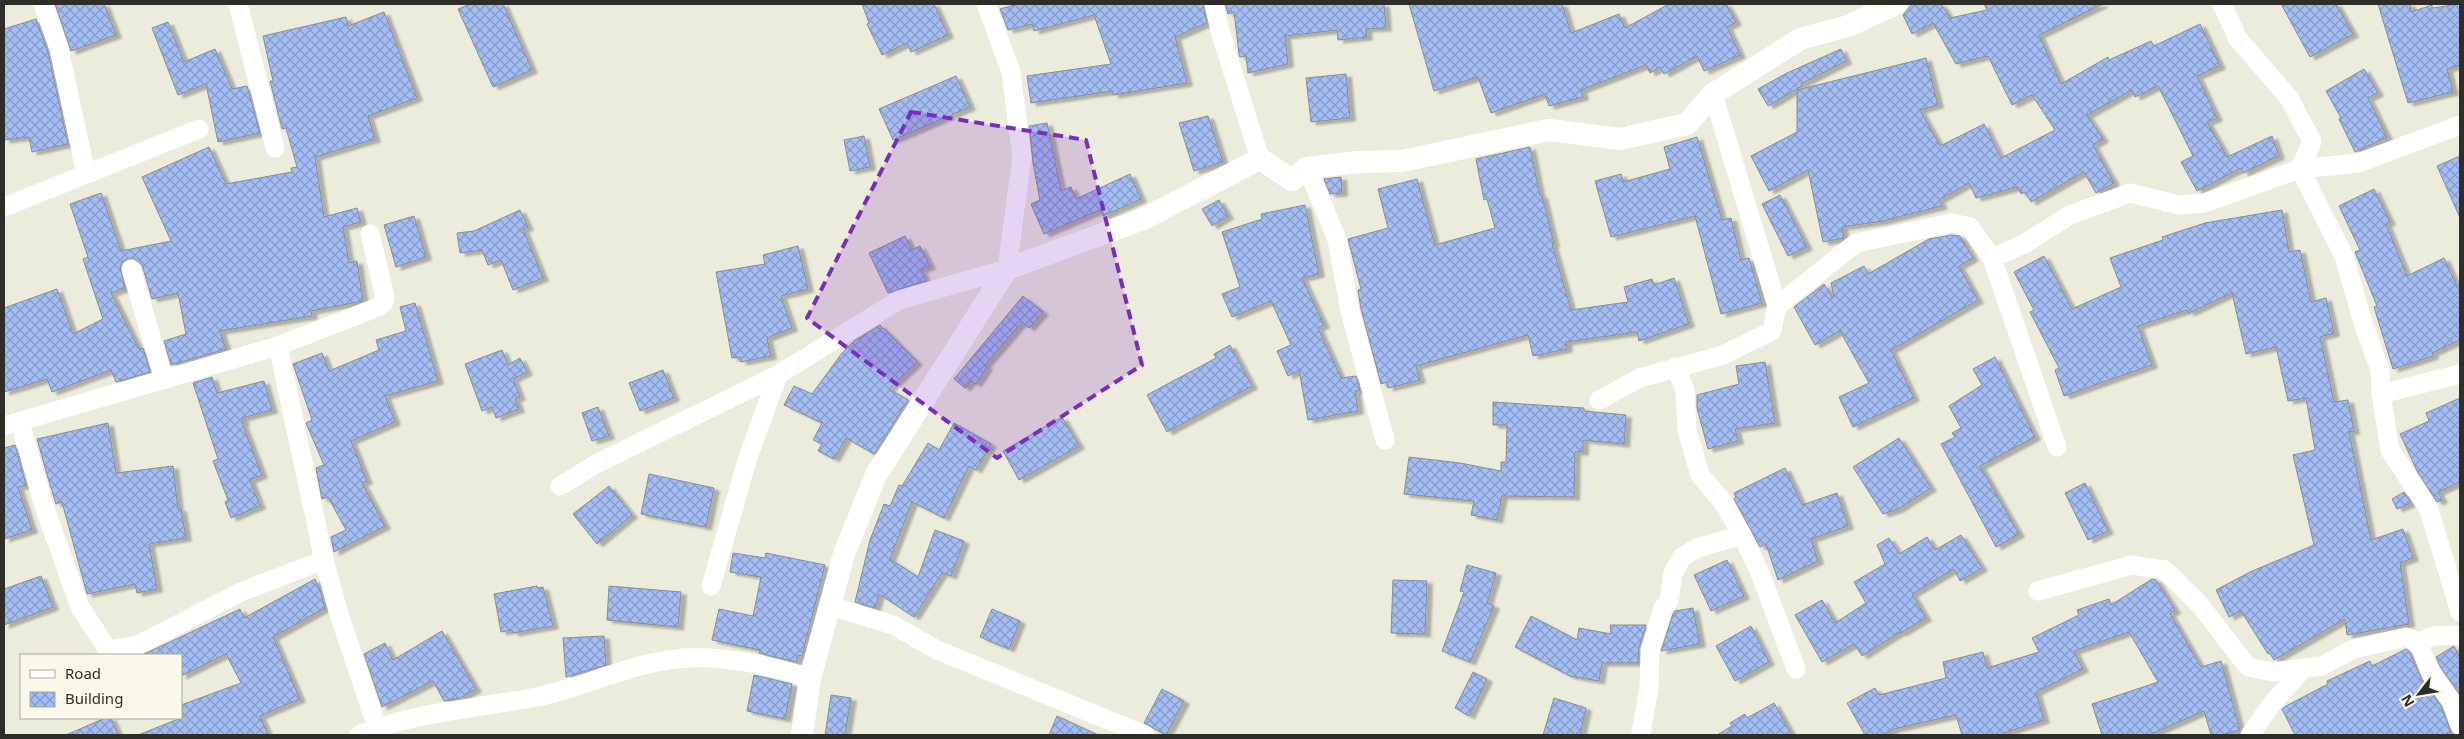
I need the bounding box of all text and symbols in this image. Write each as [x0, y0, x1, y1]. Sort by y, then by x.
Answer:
legend [20, 654, 182, 719]
text: Road [65, 663, 101, 683]
north arrow [2394, 669, 2444, 719]
text: Building [65, 688, 123, 708]
text: N [2396, 691, 2419, 711]

